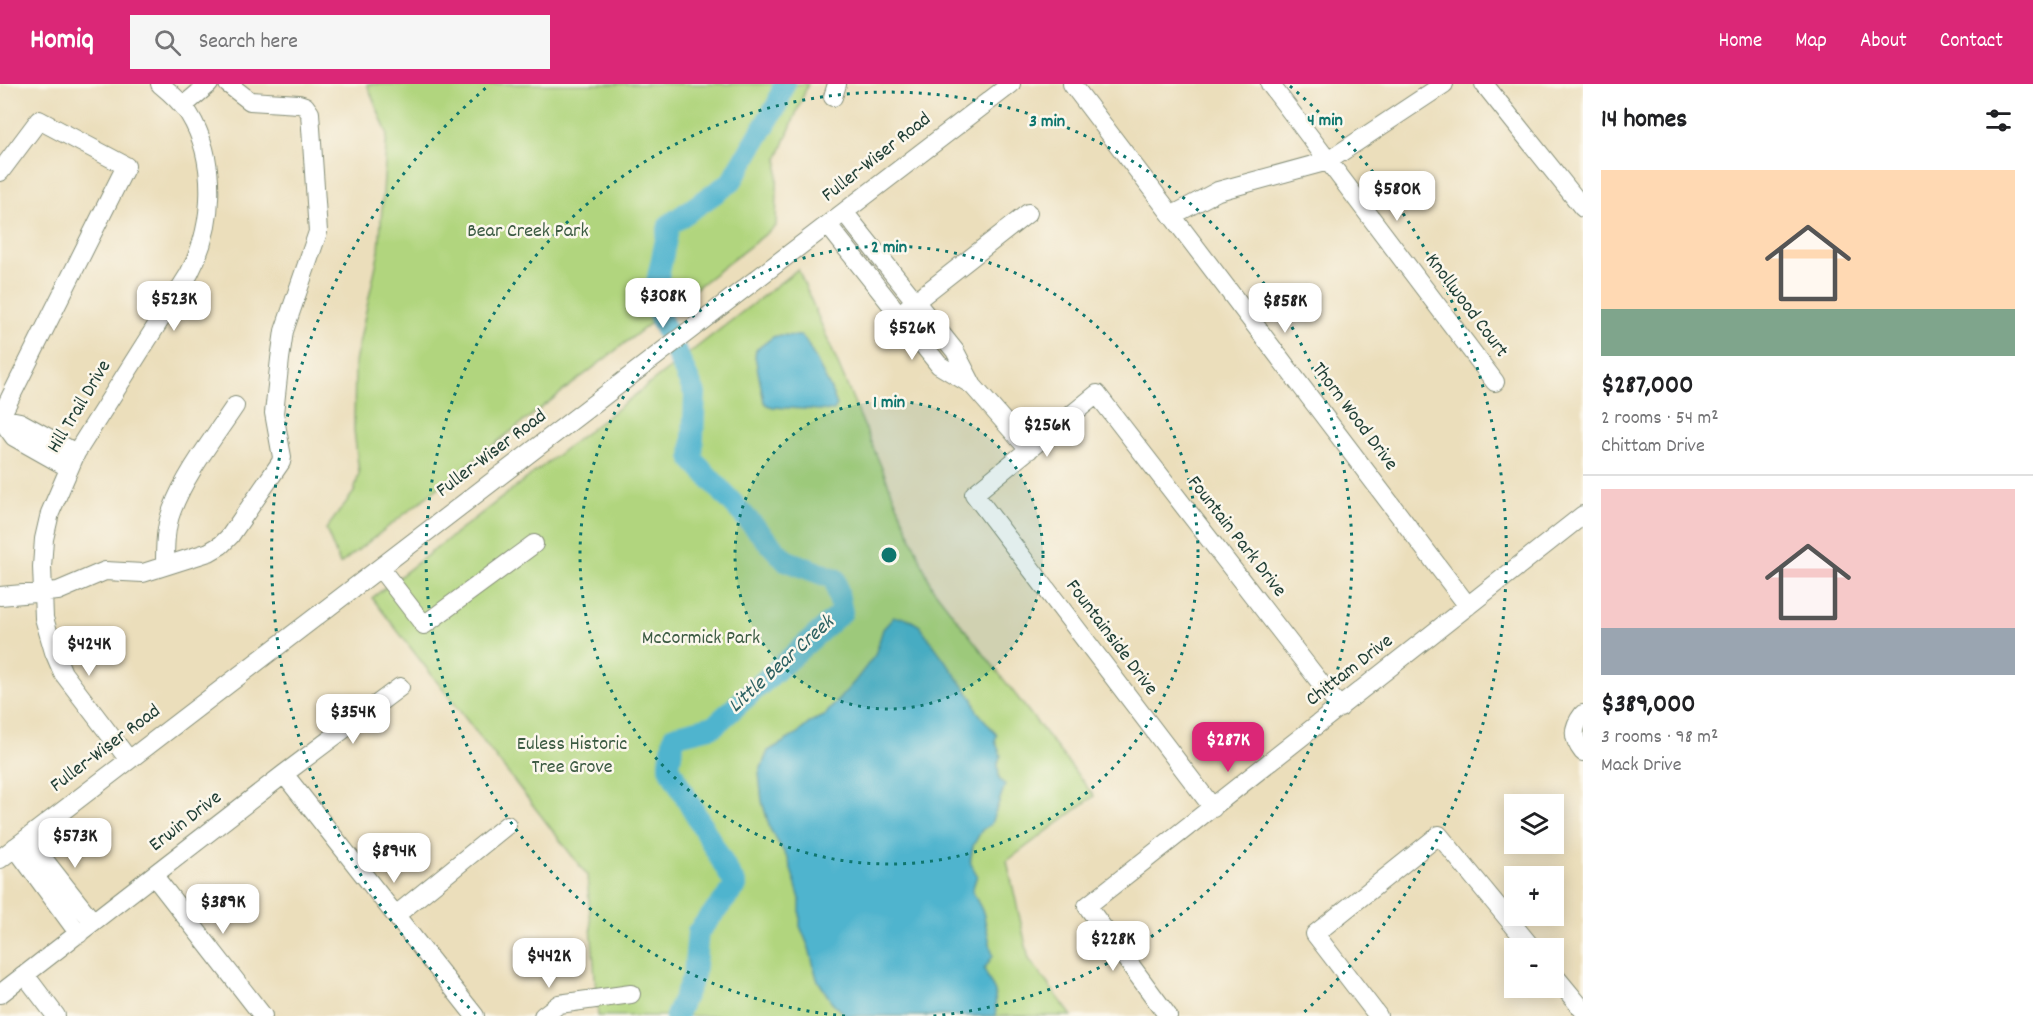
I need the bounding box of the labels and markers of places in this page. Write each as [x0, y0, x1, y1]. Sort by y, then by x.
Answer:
pin: $580K [1355, 171, 1439, 222]
pin: $308K [621, 278, 705, 329]
pin: $523K [132, 281, 216, 332]
pin: $858K [1243, 283, 1327, 334]
pin: $526K [870, 310, 954, 361]
pin: $256K [1005, 407, 1089, 458]
centre of rings [879, 545, 899, 565]
pin: $424K [47, 626, 131, 677]
pin: $354K [311, 694, 395, 745]
pin: $287K [1186, 722, 1270, 773]
pin: $573K [33, 818, 117, 869]
pin: $894K [352, 833, 436, 884]
pin: $389K [181, 884, 265, 935]
pin: $228K [1071, 921, 1155, 972]
pin: $442K [507, 938, 591, 989]

